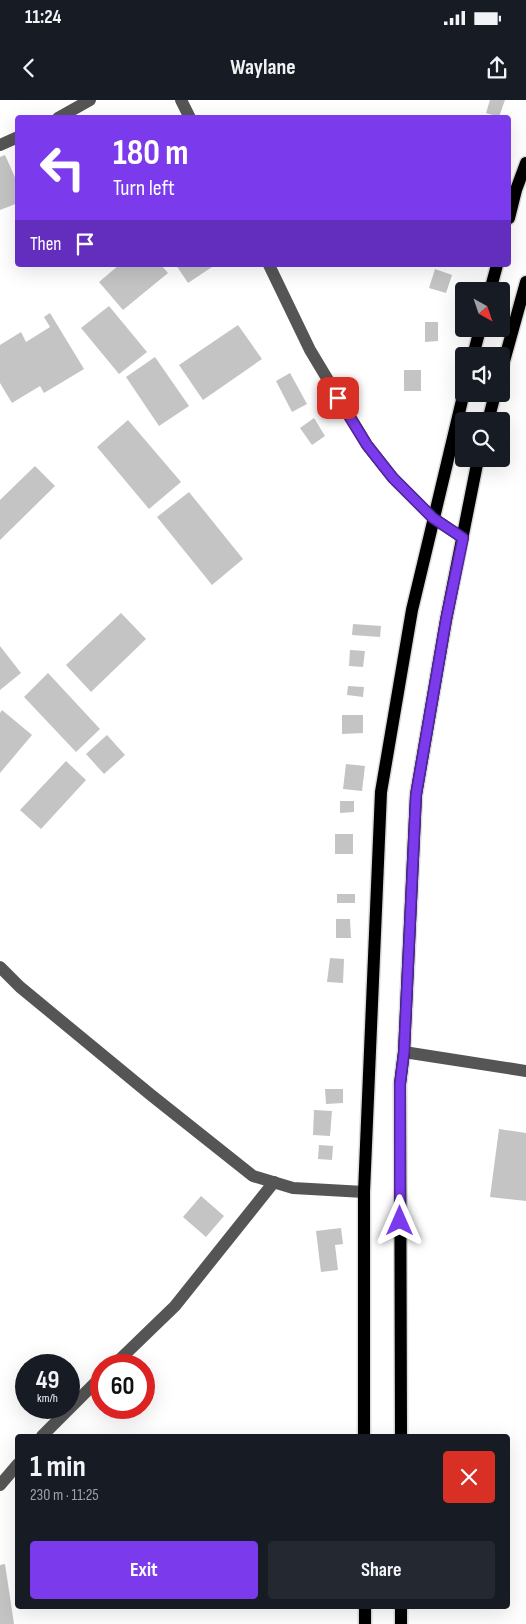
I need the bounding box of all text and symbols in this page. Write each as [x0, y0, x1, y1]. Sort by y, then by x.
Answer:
text: 11:24 [25, 6, 61, 29]
icon: back [15, 54, 43, 82]
text: Waylane [230, 54, 296, 81]
icon: share [483, 54, 511, 82]
text: 180 m [113, 132, 189, 175]
icon: left [30, 135, 95, 200]
text: Turn left [113, 175, 175, 202]
icon: arrive [71, 230, 99, 258]
text: Then [30, 233, 61, 256]
north arrow [455, 282, 510, 338]
map controls [455, 282, 510, 467]
button: sound [455, 347, 510, 402]
pin [317, 377, 359, 419]
icon: arrive [324, 384, 352, 412]
button: search [455, 412, 510, 467]
position arrow [373, 1194, 425, 1246]
speed limit sign: 60 [90, 1354, 155, 1419]
text: 49 [36, 1365, 59, 1396]
text: km/h [37, 1391, 58, 1406]
text: 1 min [30, 1449, 86, 1485]
button: close [443, 1451, 495, 1503]
text: 230 m · 11:25 [30, 1486, 99, 1505]
button: Exit [30, 1541, 258, 1599]
button: Share [268, 1541, 495, 1599]

